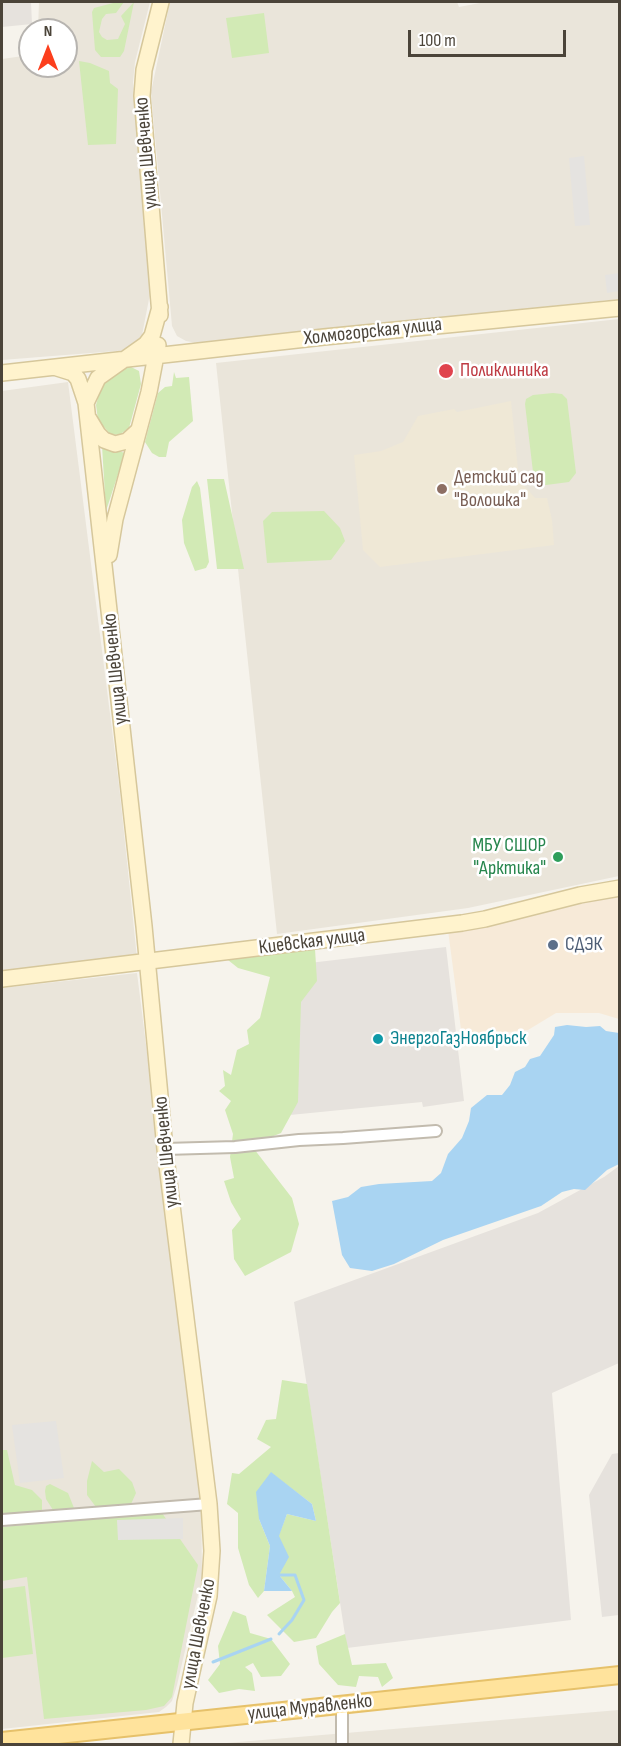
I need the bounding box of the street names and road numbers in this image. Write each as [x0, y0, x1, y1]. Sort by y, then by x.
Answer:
street label: улица Шевченко [130, 96, 164, 210]
street label: Холмогорская улица [303, 313, 443, 351]
street label: улица Шевченко [98, 612, 134, 726]
street label: Киевская улица [257, 924, 367, 960]
street label: улица Шевченко [149, 1095, 185, 1209]
street label: улица Шевченко [177, 1577, 221, 1691]
street label: улица Муравленко [247, 1690, 373, 1726]

